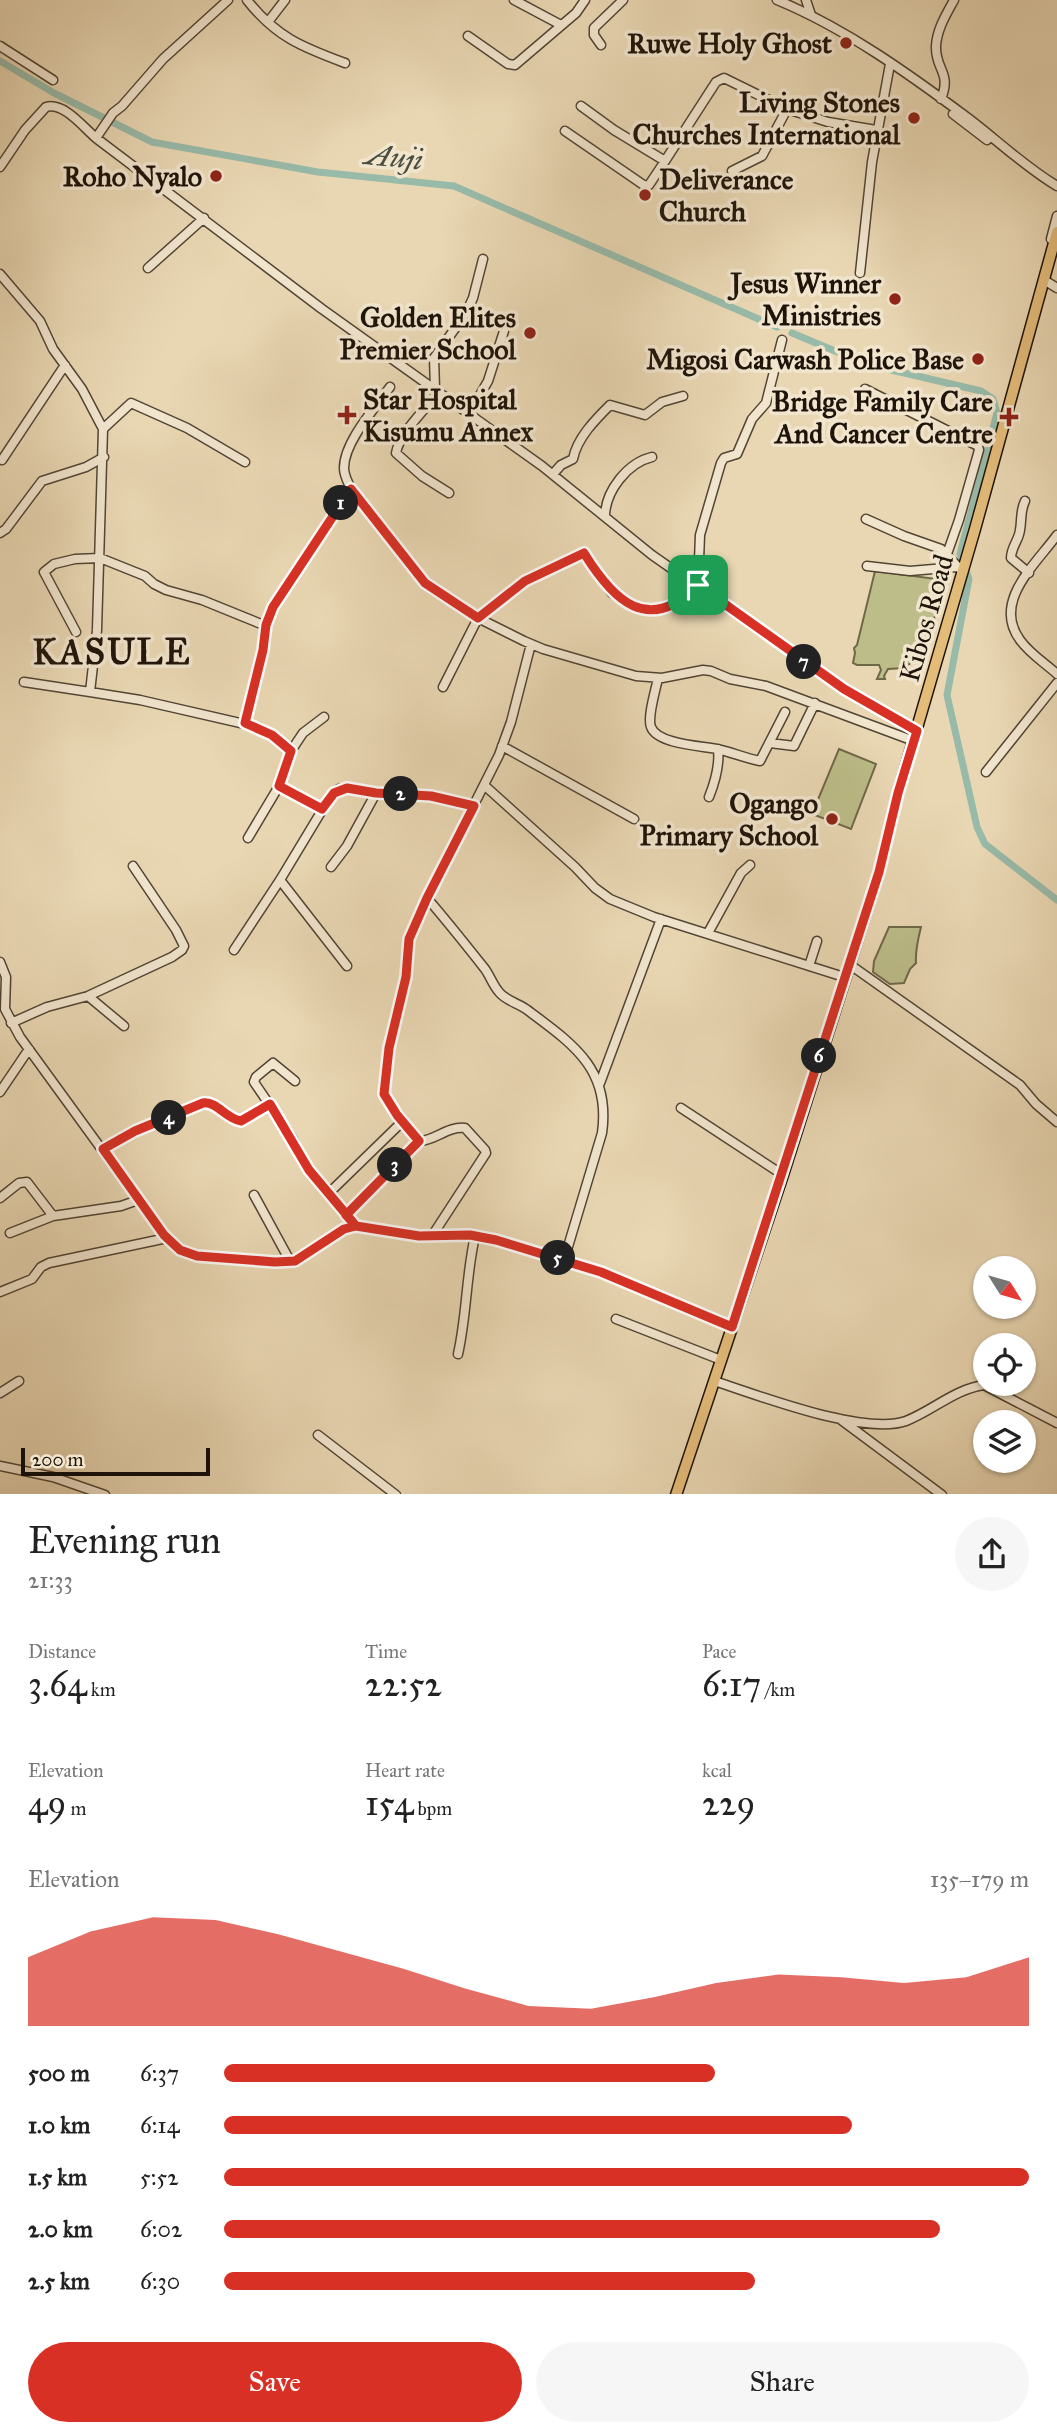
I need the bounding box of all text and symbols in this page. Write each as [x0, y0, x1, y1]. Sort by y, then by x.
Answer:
place label: Ruwe Holy Ghost [627, 26, 832, 61]
marker: Ruwe Holy Ghost [838, 35, 854, 51]
place label: Living Stones Churches International [633, 85, 900, 152]
marker: Living Stones Churches International [906, 110, 922, 126]
water label: Auji [360, 136, 425, 178]
place label: Roho Nyalo [63, 159, 202, 194]
place label: Deliverance Church [659, 162, 794, 229]
marker: Roho Nyalo [208, 168, 224, 184]
marker: Deliverance Church [637, 187, 653, 203]
place label: Jesus Winner Ministries [726, 266, 881, 333]
marker: Jesus Winner Ministries [887, 291, 903, 307]
place label: Golden Elites Premier School [339, 300, 516, 367]
marker: Golden Elites Premier School [522, 325, 538, 341]
place label: Migosi Carwash Police Base [646, 342, 964, 377]
marker: Migosi Carwash Police Base [970, 351, 986, 367]
place label: Star Hospital Kisumu Annex [363, 382, 534, 449]
place label: Bridge Family Care And Cancer Centre [772, 384, 993, 451]
marker: Star Hospital Kisumu Annex [337, 405, 357, 425]
marker: Bridge Family Care And Cancer Centre [999, 407, 1019, 427]
pin: 1 [324, 486, 358, 520]
text: 1 [337, 491, 344, 514]
street label: Kibos Road [892, 550, 961, 686]
pin [668, 555, 728, 615]
icon: arrive [679, 566, 717, 604]
district label: KASULE [32, 631, 192, 674]
pin: 7 [786, 644, 822, 680]
text: 7 [798, 650, 809, 673]
pin: 2 [384, 776, 418, 812]
text: 2 [396, 782, 405, 805]
place label: Ogango Primary School [639, 786, 818, 853]
marker: Ogango Primary School [824, 811, 840, 827]
pin: 6 [802, 1038, 836, 1074]
text: 6 [814, 1044, 823, 1067]
pin: 4 [152, 1100, 186, 1136]
text: 4 [163, 1106, 174, 1129]
pin: 3 [378, 1148, 412, 1182]
text: 3 [391, 1153, 398, 1176]
pin: 5 [540, 1240, 576, 1276]
text: 5 [553, 1246, 562, 1269]
north arrow [973, 1256, 1036, 1320]
map controls [973, 1256, 1036, 1473]
button: locate [973, 1333, 1036, 1396]
button: layers [973, 1410, 1036, 1473]
scale bar [21, 1446, 210, 1477]
text: 200 m [32, 1448, 84, 1471]
text: Evening run [28, 1517, 221, 1563]
button: share [955, 1517, 1029, 1591]
text: 21:33 [28, 1566, 73, 1594]
text: Distance [28, 1640, 96, 1663]
text: Time [365, 1640, 407, 1663]
text: Pace [702, 1640, 736, 1663]
text: 3.64 [28, 1663, 87, 1706]
text: 22:52 [365, 1663, 442, 1706]
text: 6:17 [702, 1663, 761, 1706]
text: km [87, 1678, 116, 1701]
text: /km [761, 1678, 795, 1701]
text: Elevation [28, 1759, 103, 1782]
text: Heart rate [365, 1759, 445, 1782]
text: kcal [702, 1759, 732, 1782]
text: 49 [28, 1782, 66, 1825]
text: 154 [365, 1782, 413, 1825]
text: 229 [702, 1782, 755, 1825]
text: m [66, 1797, 86, 1820]
text: bpm [413, 1797, 452, 1820]
text: Elevation [28, 1865, 119, 1893]
text: 135–179 m [930, 1865, 1029, 1893]
text: 500 m [28, 2059, 90, 2087]
text: 6:37 [140, 2059, 179, 2087]
text: 1.0 km [28, 2111, 90, 2139]
text: 6:14 [140, 2111, 180, 2139]
text: 1.5 km [28, 2163, 87, 2191]
text: 5:52 [140, 2163, 179, 2191]
text: 2.0 km [28, 2215, 93, 2243]
text: 6:02 [140, 2215, 182, 2243]
text: 2.5 km [28, 2267, 90, 2295]
text: 6:30 [140, 2267, 180, 2295]
button: Save [28, 2342, 522, 2422]
button: Share [536, 2342, 1029, 2422]

